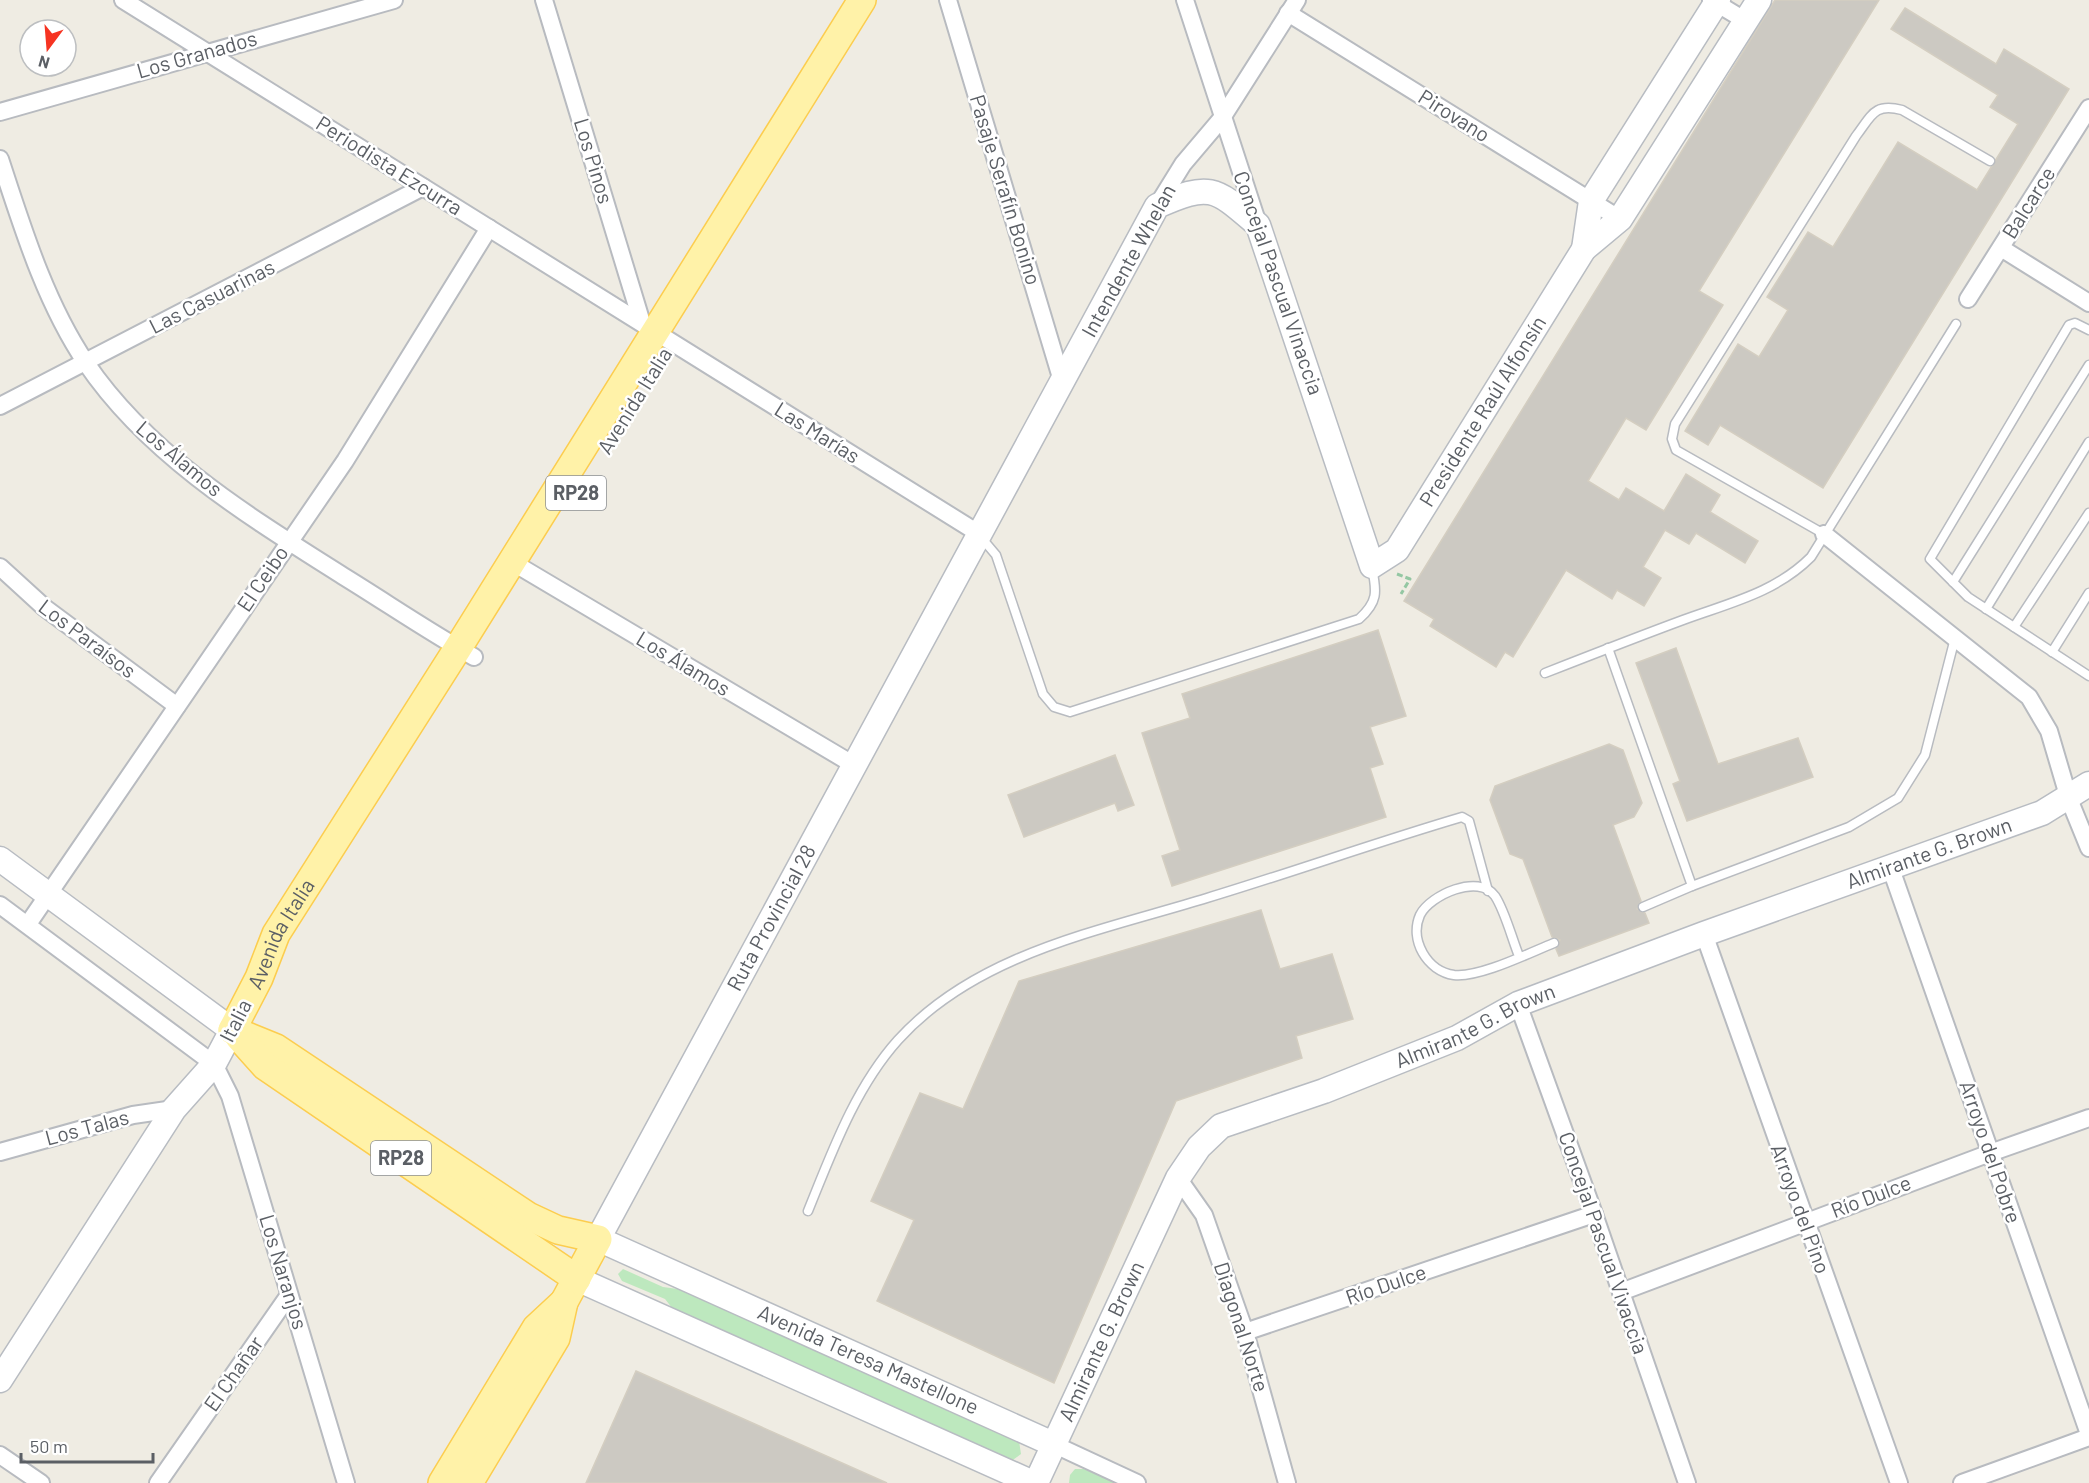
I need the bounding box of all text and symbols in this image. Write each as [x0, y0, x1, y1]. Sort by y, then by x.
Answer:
north arrow [18, 18, 78, 78]
street label: Los Granados [134, 24, 260, 83]
text: N [36, 52, 51, 73]
street label: Pirovano [1414, 83, 1495, 146]
street label: Pasaje Serafín Bonino [966, 91, 1047, 288]
street label: Periodista Ezcurra [312, 110, 467, 220]
street label: Los Pinos [570, 115, 619, 206]
street label: Balcarce [1996, 162, 2059, 243]
street label: Concejal Pascual Vinaccia [1229, 167, 1330, 398]
street label: Intendente Whelan [1075, 180, 1180, 341]
street label: Las Casuarinas [144, 253, 278, 338]
street label: Presidente Raúl Alfonsín [1413, 311, 1550, 511]
street label: Avenida Italia [591, 342, 676, 458]
street label: Las Marías [771, 396, 865, 468]
street label: Los Álamos [132, 415, 228, 501]
road number: RP28 [546, 476, 606, 510]
street label: El Ceibo [231, 541, 293, 616]
street label: Los Paraísos [34, 593, 141, 682]
street label: Los Álamos [632, 625, 735, 700]
street label: Almirante G. Brown [1843, 811, 2015, 893]
street label: Ruta Provincial 28 [721, 840, 820, 995]
street label: Avenida Italia [241, 874, 319, 993]
street label: Almirante G. Brown [1391, 977, 1558, 1072]
street label: Italia [213, 995, 256, 1046]
street label: Arroyo del Pobre [1955, 1077, 2028, 1226]
street label: Los Talas [42, 1103, 131, 1150]
street label: Concejal Pascual Vivaccia [1555, 1128, 1654, 1357]
street label: Arroyo del Pino [1766, 1140, 1836, 1277]
road number: RP28 [371, 1141, 431, 1175]
street label: Río Dulce [1827, 1169, 1914, 1222]
street label: Los Naranjos [255, 1211, 314, 1332]
street label: Almirante G. Brown [1052, 1257, 1148, 1425]
street label: Río Dulce [1342, 1258, 1429, 1309]
street label: Diagonal Norte [1210, 1259, 1275, 1395]
street label: Avenida Teresa Mastellone [754, 1299, 983, 1419]
street label: El Chañar [198, 1330, 268, 1416]
scale bar [21, 1426, 153, 1464]
text: 50 m [30, 1435, 68, 1457]

